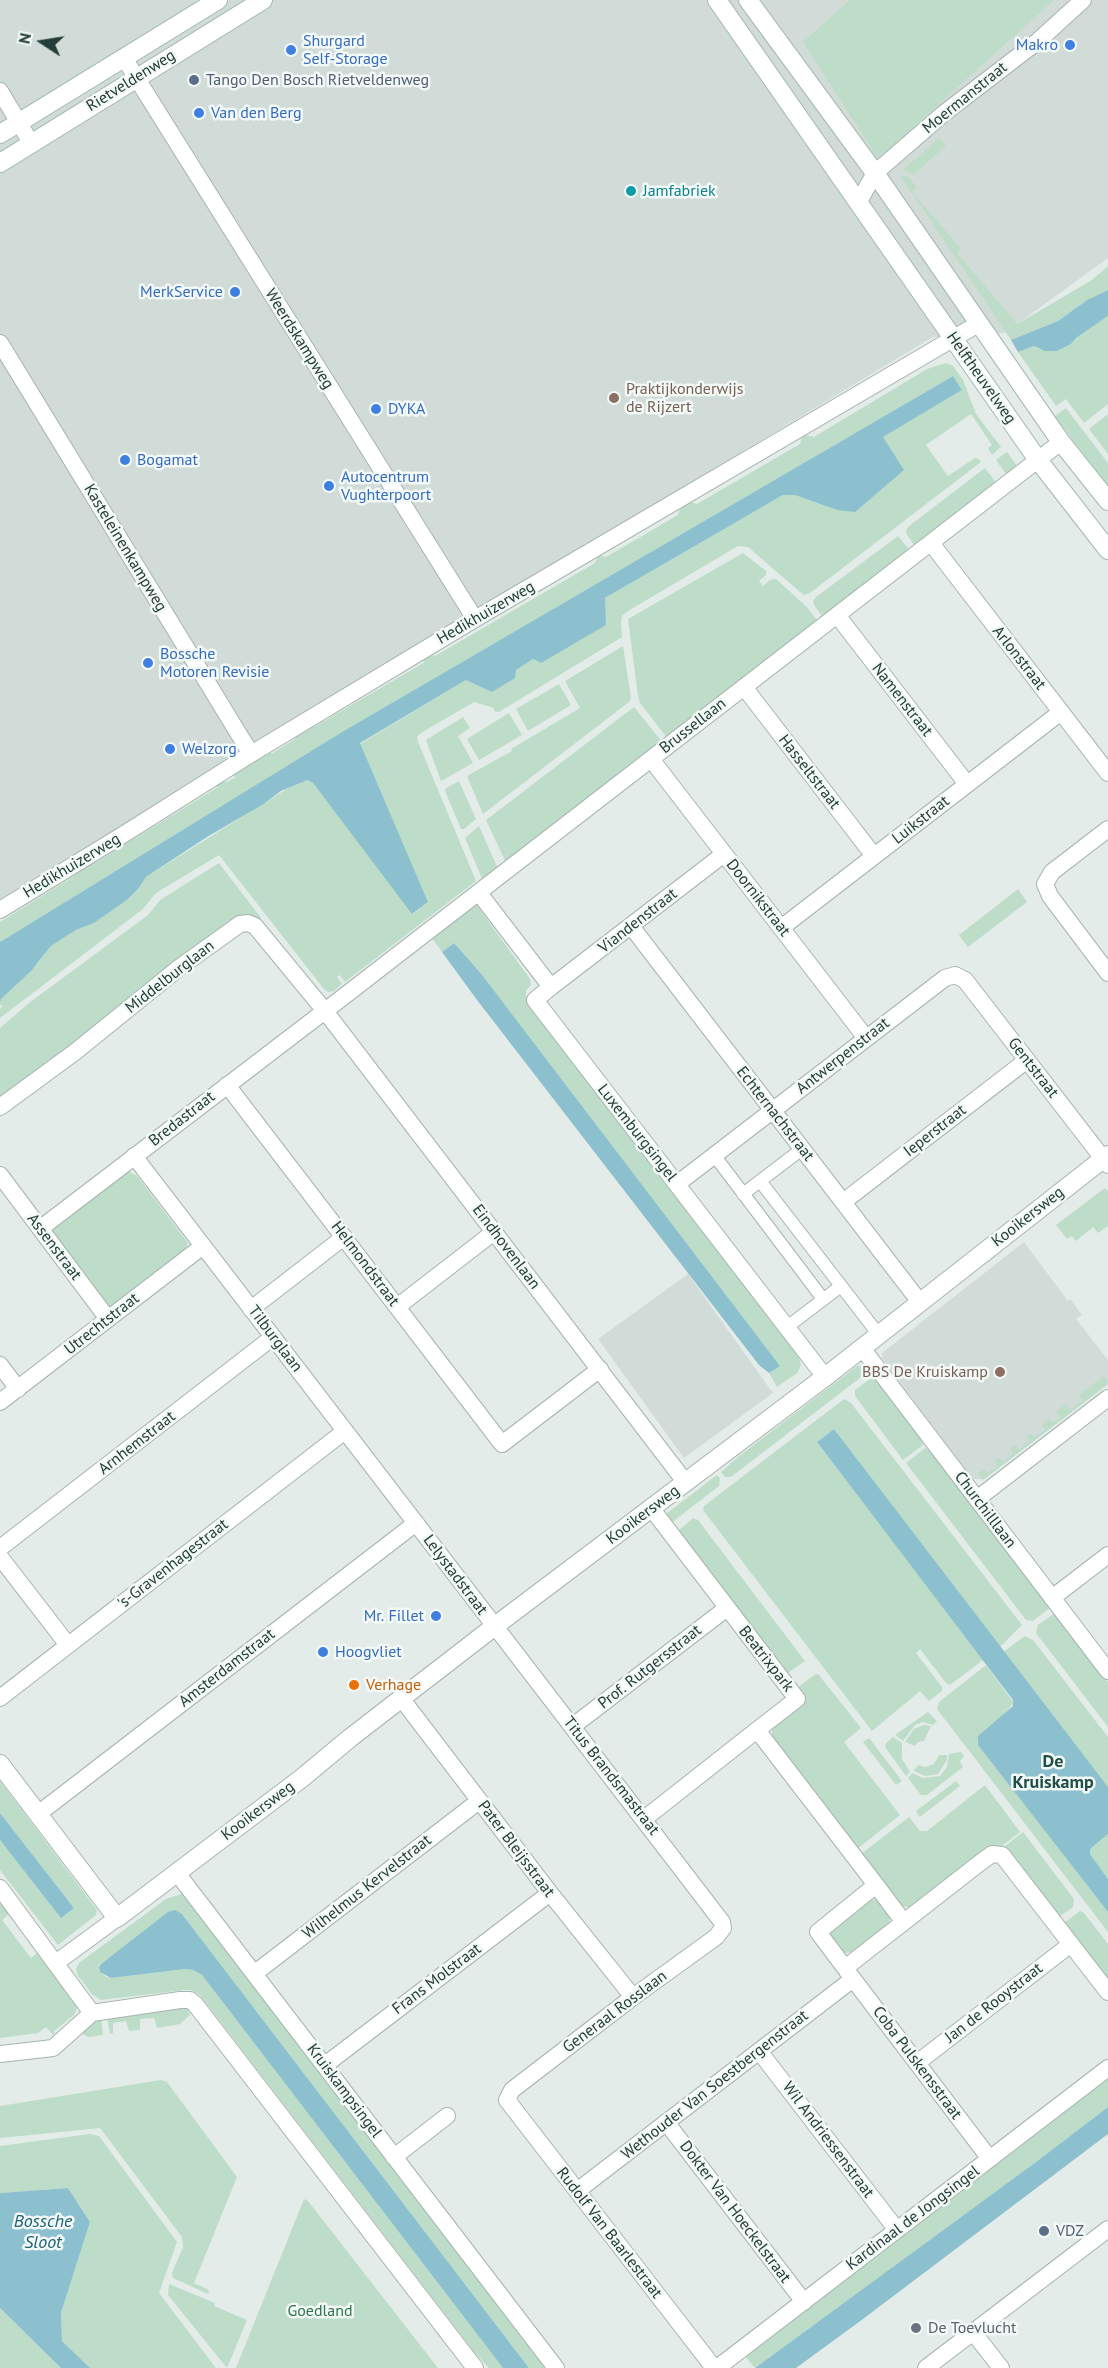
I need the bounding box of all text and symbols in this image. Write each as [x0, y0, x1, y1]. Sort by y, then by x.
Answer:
north arrow [12, 12, 72, 72]
text: N [14, 31, 35, 45]
place label: Shurgard Self-Storage [303, 31, 388, 69]
place label: Makro [1016, 35, 1058, 55]
marker: Makro [1063, 38, 1077, 52]
marker: Shurgard Self-Storage [284, 43, 298, 57]
street label: Rietveldenweg [83, 46, 179, 116]
street label: Moermanstraat [919, 58, 1011, 138]
place label: Tango Den Bosch Rietveldenweg [206, 70, 429, 90]
marker: Tango Den Bosch Rietveldenweg [187, 73, 201, 87]
place label: Van den Berg [211, 103, 302, 123]
marker: Van den Berg [192, 106, 206, 120]
place label: Jamfabriek [643, 181, 716, 201]
marker: Jamfabriek [624, 184, 638, 198]
place label: MerkService [140, 282, 223, 302]
marker: MerkService [228, 285, 242, 299]
street label: Weerdskampweg [260, 285, 338, 393]
street label: Helftheuvelweg [942, 328, 1020, 428]
place label: Praktijkonderwijs de Rijzert [626, 379, 743, 417]
marker: Praktijkonderwijs de Rijzert [607, 391, 621, 405]
place label: DYKA [388, 399, 425, 419]
marker: DYKA [369, 402, 383, 416]
place label: Bogamat [137, 450, 198, 470]
marker: Bogamat [118, 453, 132, 467]
place label: Autocentrum Vughterpoort [341, 467, 431, 505]
marker: Autocentrum Vughterpoort [322, 479, 336, 493]
street label: Kasteleinenkampweg [79, 481, 171, 615]
street label: Hedikhuizerweg [434, 577, 538, 649]
street label: Arlonstraat [988, 622, 1050, 694]
place label: Bossche Motoren Revisie [160, 644, 269, 682]
marker: Bossche Motoren Revisie [141, 656, 155, 670]
street label: Namenstraat [868, 660, 936, 740]
street label: Brussellaan [656, 694, 730, 758]
street label: Hasseltstraat [774, 731, 844, 813]
place label: Welzorg [182, 739, 237, 759]
marker: Welzorg [163, 742, 177, 756]
street label: Luikstraat [889, 792, 953, 848]
street label: Hedikhuizerweg [20, 830, 124, 902]
street label: Doornikstraat [722, 856, 794, 940]
street label: Viandenstraat [595, 884, 681, 958]
street label: Middelburglaan [122, 936, 218, 1018]
street label: Antwerpenstraat [793, 1014, 893, 1098]
street label: Gentstraat [1004, 1034, 1062, 1102]
street label: Echternachstraat [732, 1063, 818, 1165]
street label: Luxemburgsingel [593, 1081, 681, 1185]
street label: Bredastraat [145, 1087, 219, 1151]
street label: Ieperstraat [900, 1101, 970, 1161]
street label: Kooikersweg [988, 1183, 1068, 1251]
street label: Eindhovenlaan [468, 1201, 544, 1293]
street label: Assenstraat [23, 1210, 85, 1284]
street label: Helmondstraat [327, 1218, 403, 1310]
street label: Utrechtstraat [61, 1289, 143, 1359]
street label: Tilburglaan [244, 1302, 306, 1376]
place label: BBS De Kruiskamp [862, 1362, 988, 1382]
marker: BBS De Kruiskamp [993, 1365, 1007, 1379]
street label: Arnhemstraat [95, 1407, 179, 1479]
street label: Churchilllaan [950, 1468, 1020, 1552]
street label: Kooikersweg [603, 1481, 683, 1549]
street label: 's-Gravenhagestraat [114, 1515, 232, 1613]
street label: Lelystadstraat [419, 1531, 491, 1619]
place label: Mr. Fillet [364, 1606, 424, 1626]
marker: Mr. Fillet [429, 1609, 443, 1623]
street label: Prof. Rutgersstraat [595, 1621, 705, 1713]
street label: Beatrixpark [734, 1622, 798, 1696]
street label: Amsterdamstraat [175, 1625, 279, 1711]
place label: Hoogvliet [335, 1642, 402, 1662]
marker: Hoogvliet [316, 1645, 330, 1659]
place label: Verhage [366, 1675, 421, 1695]
marker: Verhage [347, 1678, 361, 1692]
street label: Titus Brandsmastraat [559, 1713, 663, 1839]
district label: De Kruiskamp [1012, 1751, 1094, 1794]
street label: Kooikersweg [218, 1777, 298, 1845]
street label: Pater Bleijsstraat [474, 1797, 558, 1901]
street label: Wilhelmus Kervelstraat [299, 1831, 435, 1943]
street label: Frans Molstraat [389, 1939, 485, 2019]
street label: Jan de Rooystraat [941, 1959, 1047, 2047]
street label: Generaal Rosslaan [559, 1967, 671, 2057]
street label: Coba Pulskensstraat [868, 2003, 966, 2123]
street label: Wethouder Van Soestbergenstraat [618, 2006, 812, 2164]
street label: Kruiskampsingel [302, 2040, 386, 2142]
street label: Wil Andriessenstraat [778, 2078, 878, 2202]
street label: Dokter Van Hoeckelstraat [675, 2137, 795, 2287]
street label: Kardinaal de Jongsingel [843, 2162, 983, 2274]
street label: Rudolf Van Baarlestraat [552, 2164, 666, 2302]
water label: Bossche Sloot [14, 2211, 72, 2254]
place label: VDZ [1056, 2221, 1084, 2241]
marker: VDZ [1037, 2224, 1051, 2238]
park label: Goedland [287, 2301, 353, 2321]
place label: De Toevlucht [928, 2318, 1016, 2338]
marker: De Toevlucht [909, 2321, 923, 2335]

